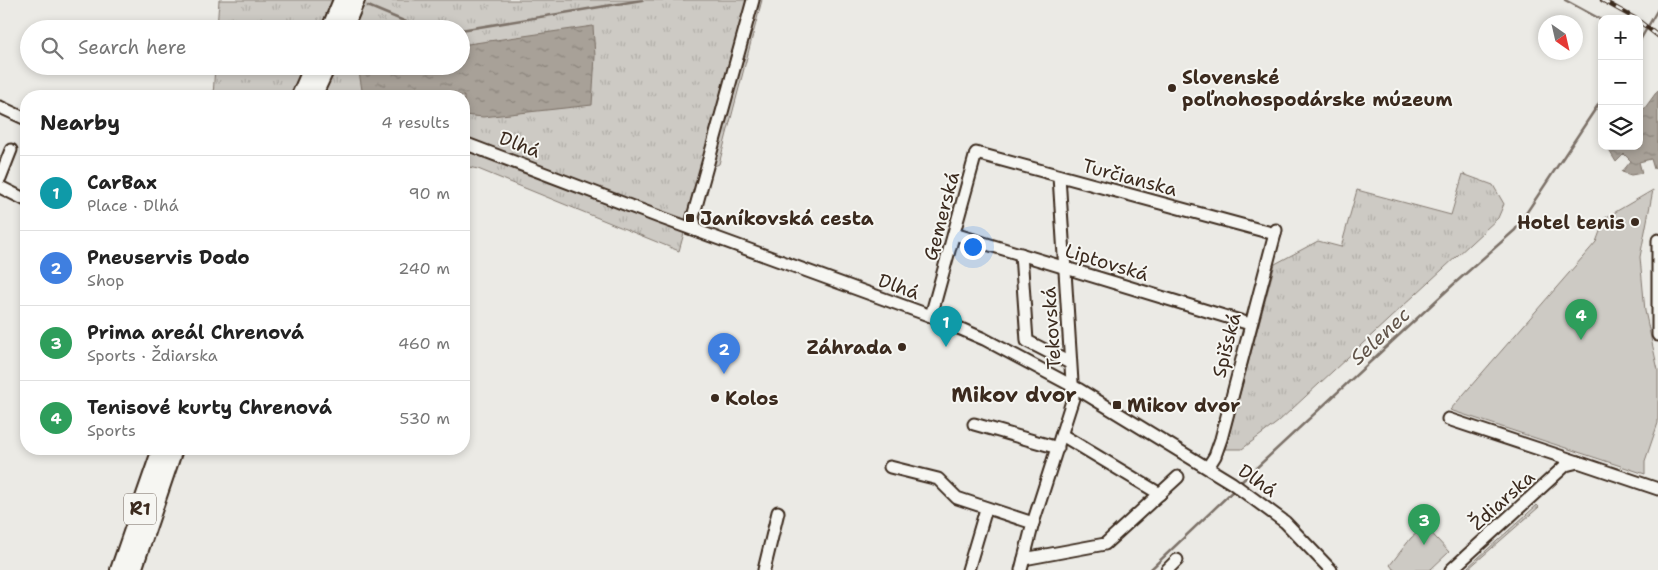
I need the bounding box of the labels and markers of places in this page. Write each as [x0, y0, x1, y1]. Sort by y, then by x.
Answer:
place label: Slovenské poľnohospodárske múzeum [1182, 65, 1453, 112]
marker: Slovenské poľnohospodárske múzeum [1166, 82, 1178, 94]
place label: Janíkovská cesta [700, 206, 874, 231]
place label: Hotel tenis [1517, 210, 1625, 235]
marker: Janíkovská cesta [684, 212, 696, 224]
marker: Hotel tenis [1629, 216, 1641, 228]
pin: 4 [1565, 299, 1597, 340]
pin: 1 [930, 306, 962, 347]
pin: 2 [708, 333, 740, 374]
place label: Záhrada [806, 335, 892, 360]
marker: Záhrada [896, 341, 908, 353]
place label: Kolos [725, 386, 779, 411]
marker: Kolos [709, 392, 721, 404]
place label: Mikov dvor [1127, 393, 1241, 418]
marker: Mikov dvor [1111, 399, 1123, 411]
pin: 3 [1408, 504, 1440, 545]

